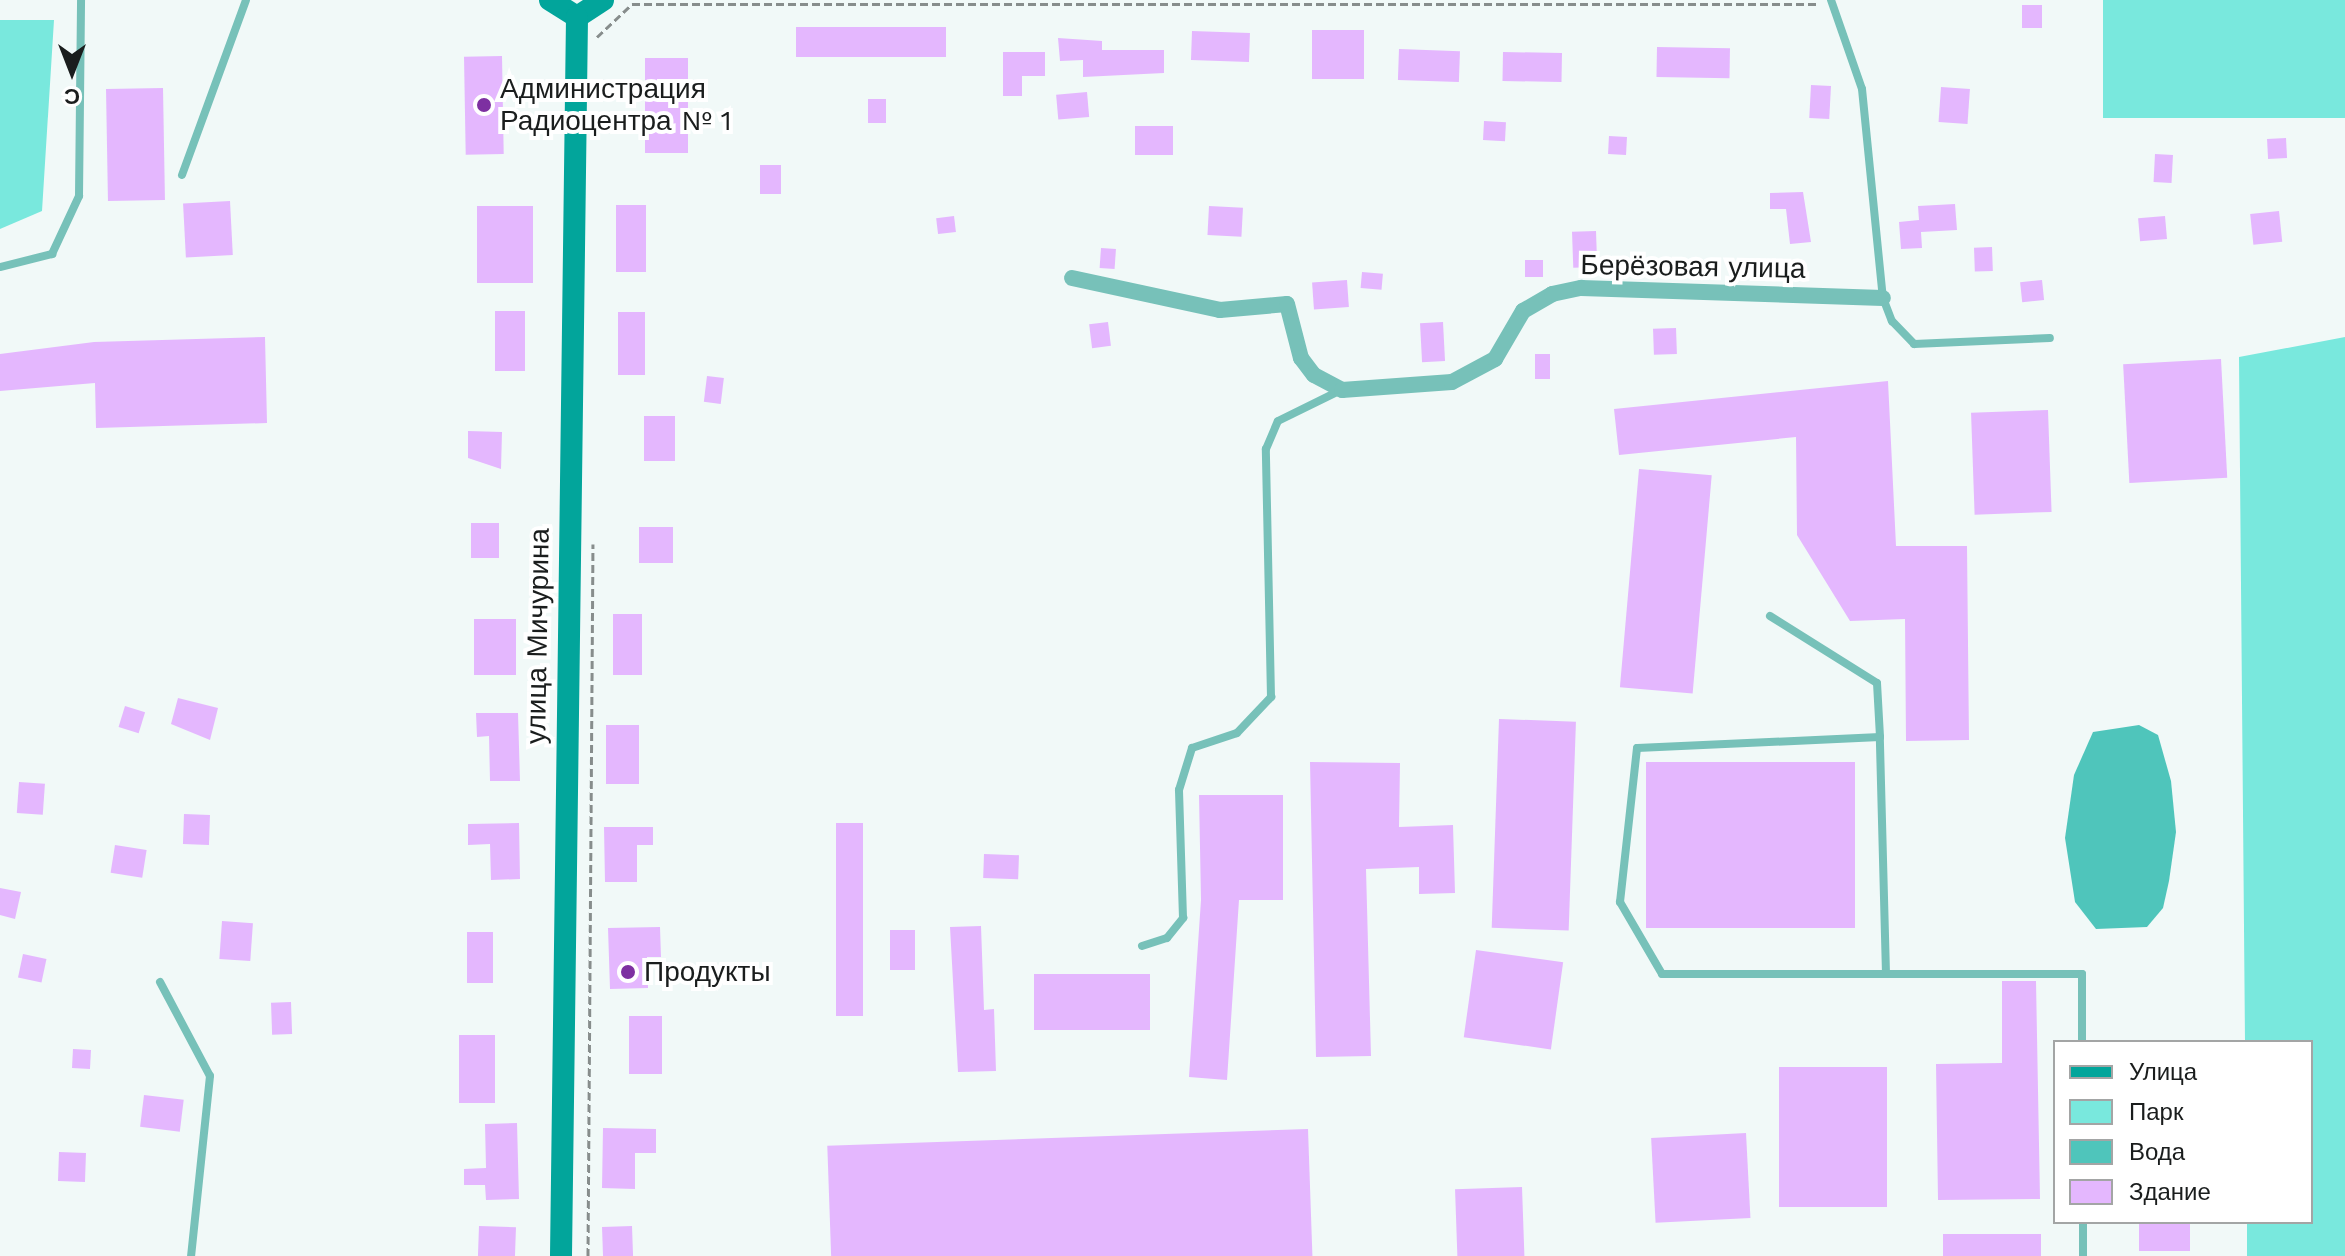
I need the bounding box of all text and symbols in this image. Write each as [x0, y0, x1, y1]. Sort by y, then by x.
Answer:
north arrow [32, 32, 112, 112]
place label: Администрация Радиоцентра № 1 [500, 72, 732, 138]
text: С [64, 84, 80, 109]
marker: Администрация Радиоцентра № 1 [475, 96, 493, 114]
street label: Берёзовая улица [1580, 248, 1806, 286]
street label: улица Мичурина [519, 528, 557, 744]
place label: Продукты [644, 955, 771, 989]
marker: Продукты [619, 963, 637, 981]
legend [2053, 1040, 2313, 1224]
text: Улица [2129, 1058, 2197, 1086]
text: Парк [2129, 1098, 2183, 1126]
text: Вода [2129, 1138, 2185, 1166]
text: Здание [2129, 1178, 2211, 1206]

